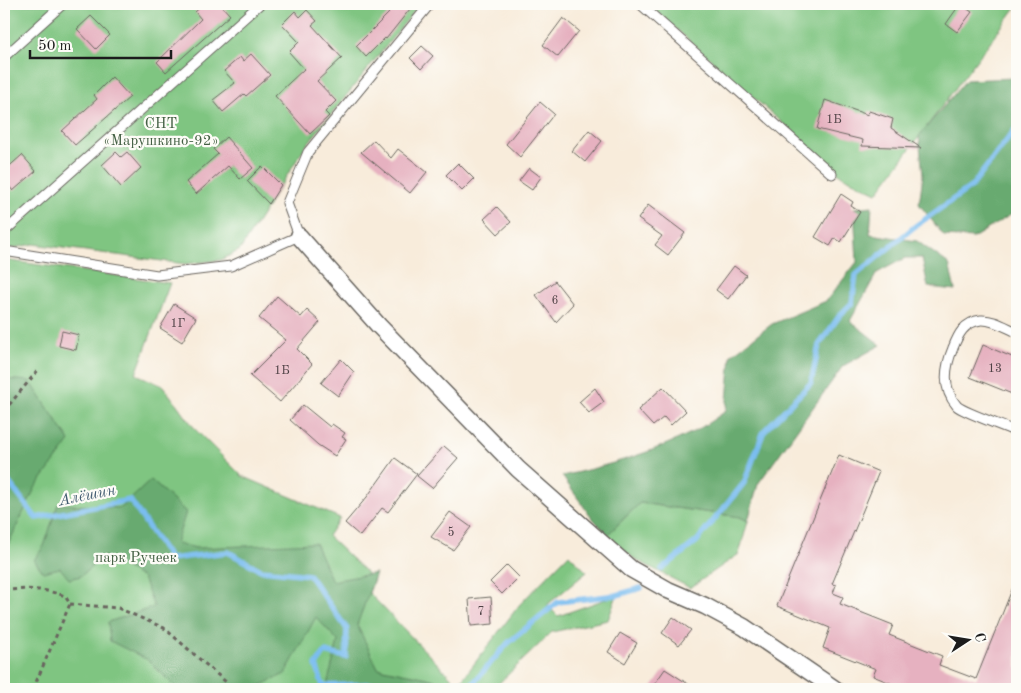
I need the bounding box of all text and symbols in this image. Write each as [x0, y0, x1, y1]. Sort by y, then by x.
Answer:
scale bar [30, 28, 171, 60]
text: 50 m [38, 39, 72, 54]
house number: 1Б [826, 114, 842, 126]
park label: СНТ «Марушкино-92» [103, 117, 219, 149]
house number: 6 [552, 295, 559, 307]
house number: 1Г [171, 318, 186, 330]
house number: 13 [988, 363, 1002, 375]
house number: 1Б [274, 365, 290, 377]
water label: Алёшин [57, 483, 117, 510]
house number: 5 [448, 526, 455, 539]
park label: парк Ручеек [95, 551, 178, 566]
house number: 7 [478, 606, 484, 618]
north arrow [944, 616, 994, 666]
text: С [972, 632, 988, 643]

